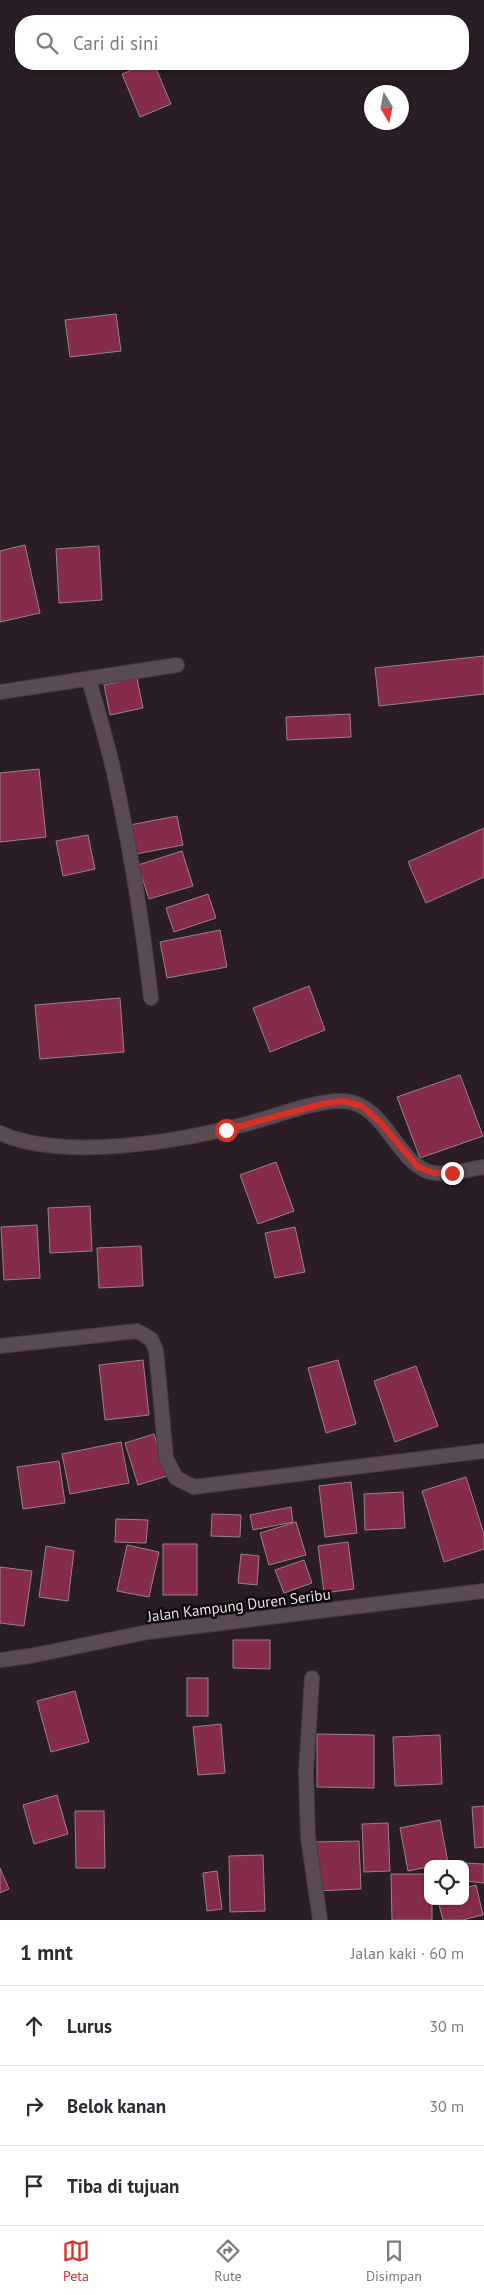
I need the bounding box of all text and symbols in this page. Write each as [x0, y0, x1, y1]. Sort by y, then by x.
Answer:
search box [15, 15, 469, 70]
icon: search [33, 29, 61, 57]
text: Cari di sini [73, 31, 159, 55]
north arrow [364, 85, 409, 130]
route start [215, 1119, 238, 1142]
route end [441, 1162, 464, 1185]
street label: Jalan Kampung Duren Seribu [145, 1584, 332, 1626]
map controls [424, 1860, 469, 1905]
button: locate [424, 1860, 469, 1905]
text: 1 mnt [20, 1939, 73, 1966]
text: Jalan kaki · 60 m [351, 1943, 464, 1963]
icon: ahead [20, 2012, 48, 2040]
text: Lurus [67, 2014, 112, 2038]
text: 30 m [429, 2016, 464, 2036]
icon: right [20, 2092, 48, 2120]
text: Belok kanan [67, 2094, 166, 2118]
text: 30 m [429, 2096, 464, 2116]
icon: arrive [20, 2172, 48, 2200]
text: Tiba di tujuan [67, 2174, 179, 2198]
tab: Peta [62, 2237, 90, 2285]
tab: Rute [214, 2237, 242, 2285]
tab: Disimpan [366, 2237, 422, 2285]

